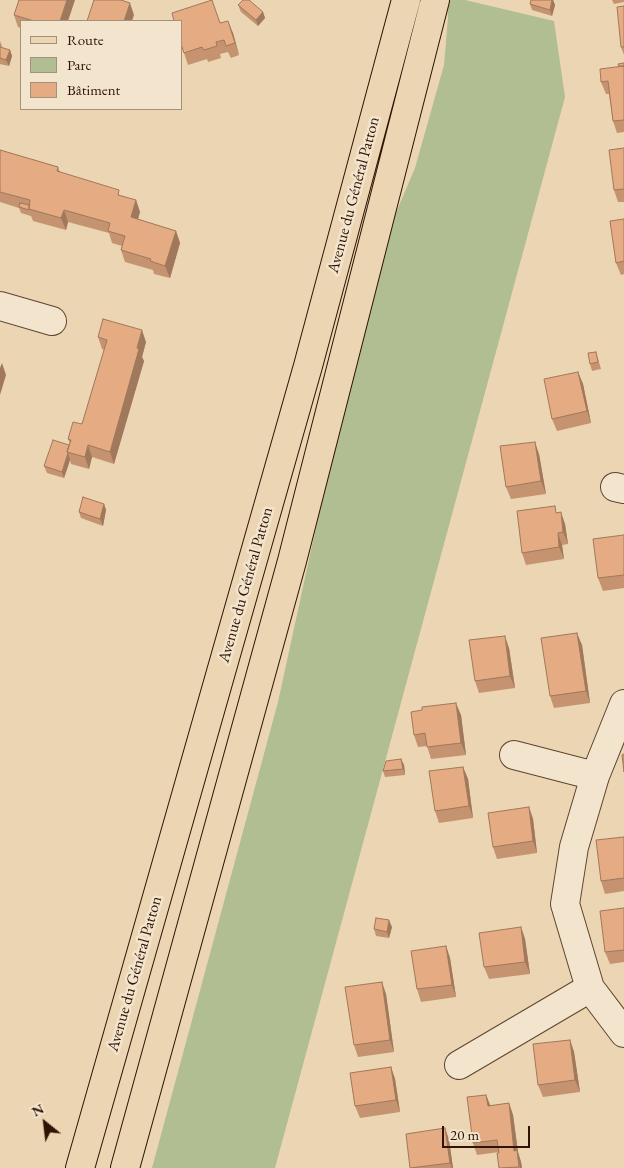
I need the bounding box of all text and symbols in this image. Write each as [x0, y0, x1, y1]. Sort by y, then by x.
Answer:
legend [20, 20, 182, 110]
text: Route [67, 30, 104, 49]
text: Parc [67, 55, 92, 74]
text: Bâtiment [67, 80, 120, 99]
street label: Avenue du Général Patton [324, 115, 384, 275]
street label: Avenue du Général Patton [215, 505, 277, 665]
street label: Avenue du Général Patton [104, 894, 166, 1054]
north arrow [20, 1098, 70, 1148]
text: N [28, 1099, 47, 1121]
scale bar [444, 1116, 532, 1148]
text: 20 m [450, 1125, 479, 1144]

